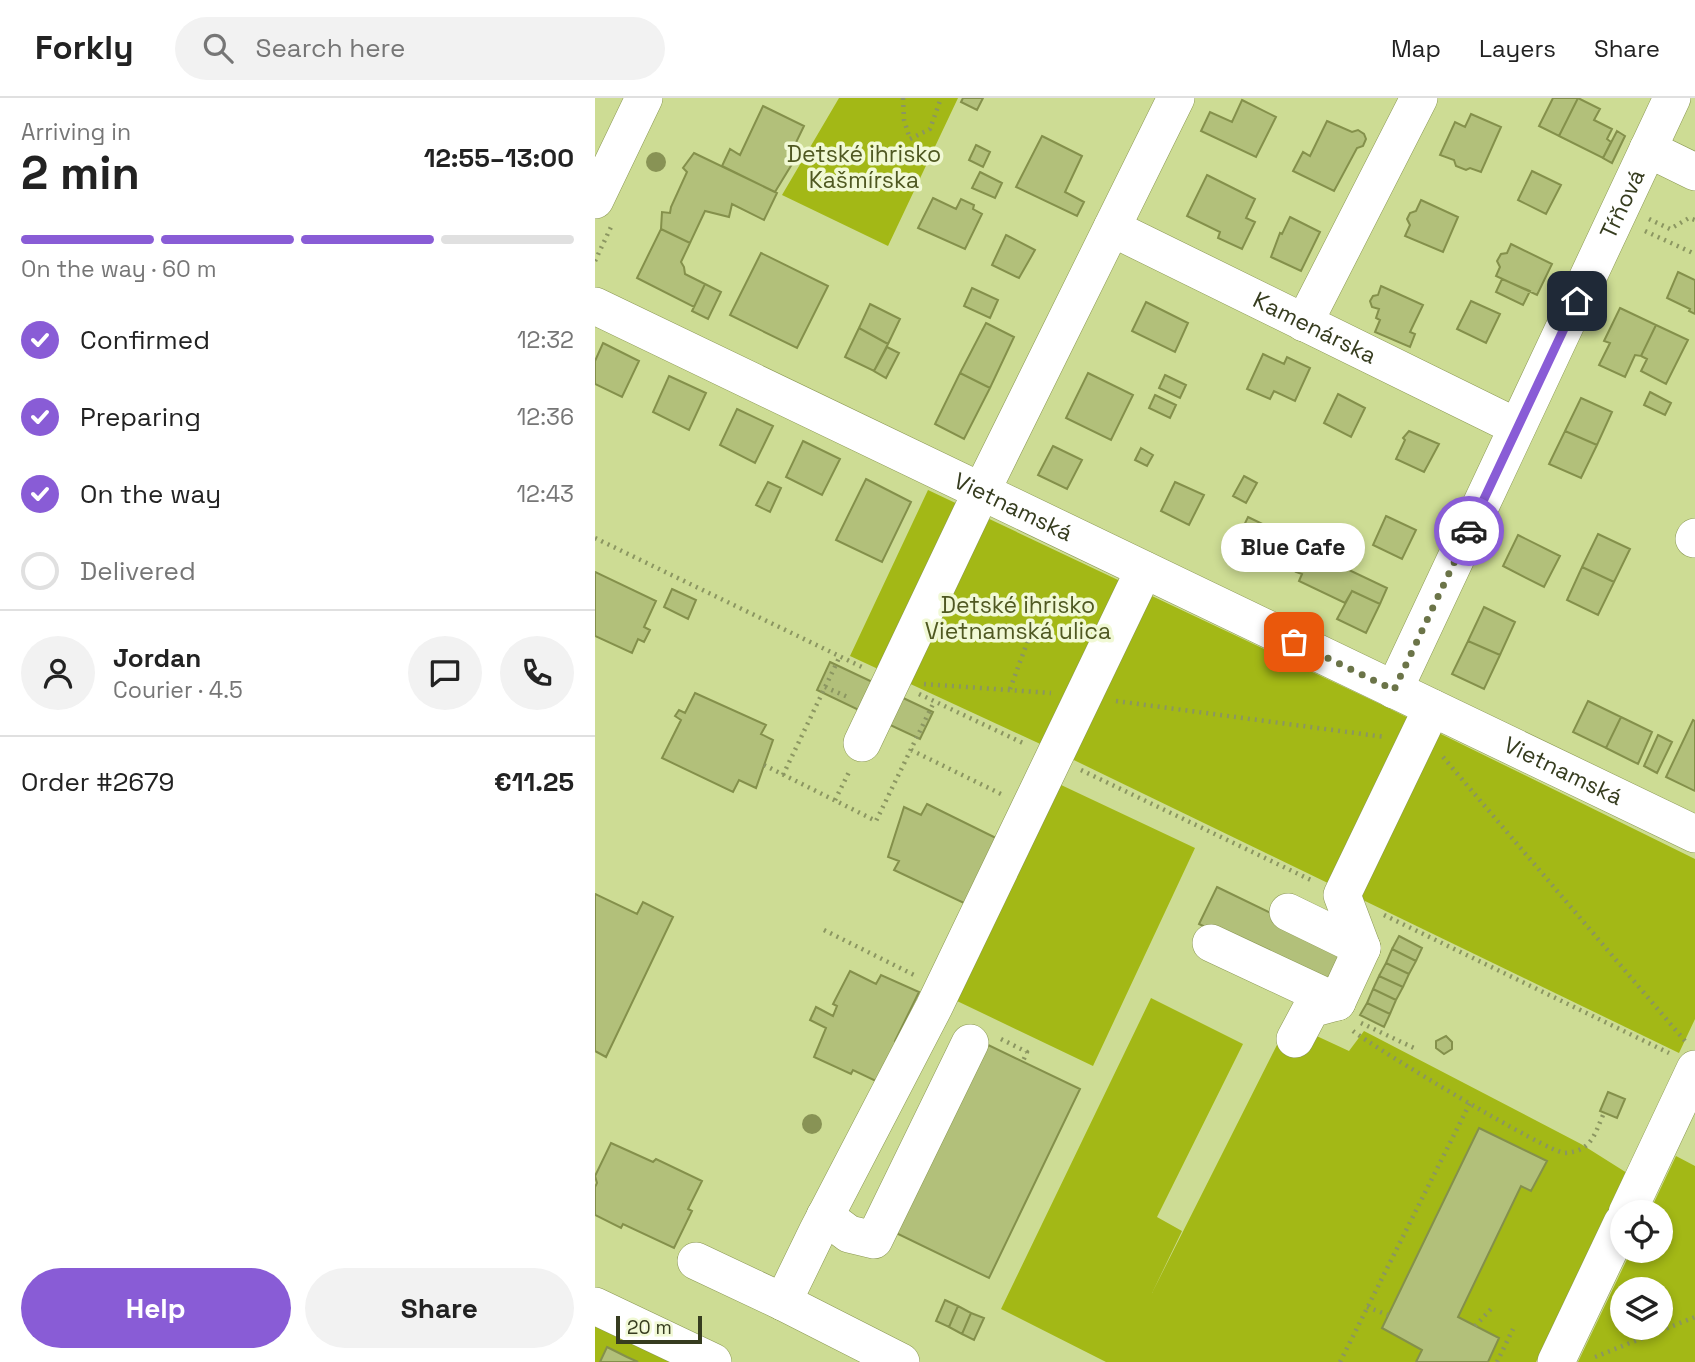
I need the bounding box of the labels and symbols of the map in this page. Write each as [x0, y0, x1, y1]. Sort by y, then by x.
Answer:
park label: Detské ihrisko Kašmírska [787, 139, 941, 195]
street label: Tŕňová [1593, 164, 1651, 244]
pin [1547, 271, 1607, 331]
street label: Kamenárska [1248, 285, 1382, 371]
street label: Vietnamská [949, 466, 1078, 548]
courier [1434, 496, 1504, 566]
callout: Blue Cafe [1222, 523, 1366, 572]
park label: Detské ihrisko Vietnamská ulica [925, 590, 1111, 646]
pin [1264, 612, 1324, 672]
street label: Vietnamská [1499, 729, 1628, 812]
scale bar [616, 1313, 702, 1345]

